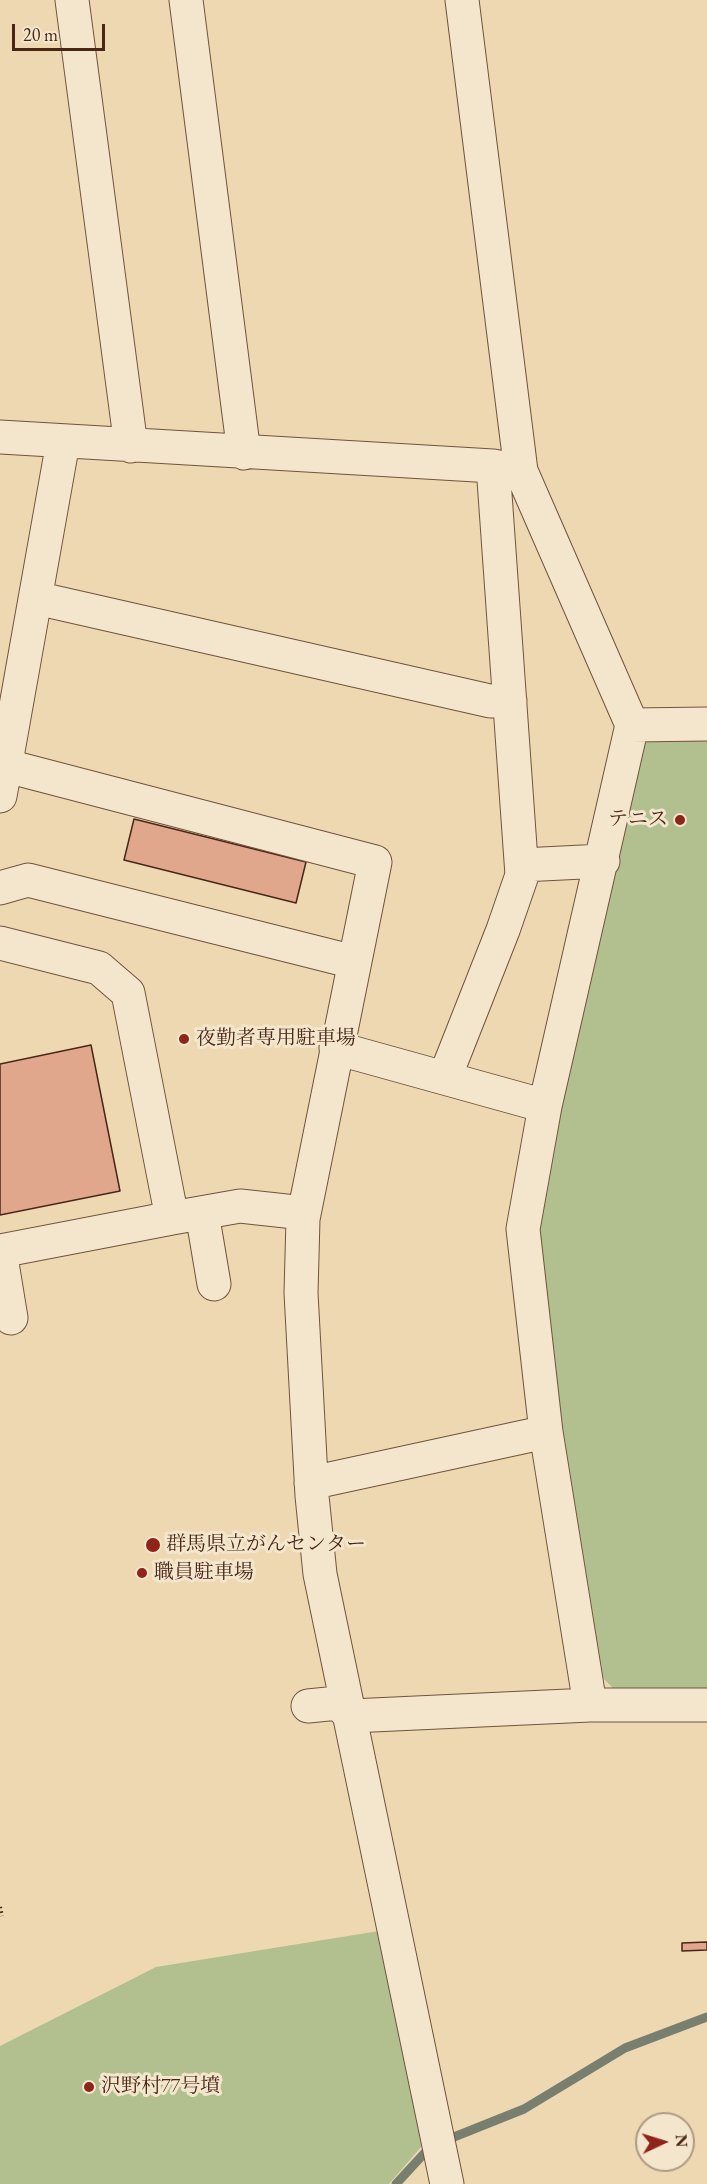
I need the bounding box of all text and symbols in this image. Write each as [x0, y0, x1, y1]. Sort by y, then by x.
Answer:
scale bar [15, 12, 108, 50]
text: 20 m [23, 23, 58, 46]
place label: テニス [608, 808, 668, 832]
marker: テニス [673, 813, 687, 827]
place label: 夜勤者専用駐車場 [196, 1027, 356, 1051]
marker: 夜勤者専用駐車場 [177, 1032, 191, 1046]
place label: 群馬県立がんセンター [166, 1533, 366, 1557]
marker: 群馬県立がんセンター [144, 1536, 162, 1554]
place label: 職員駐車場 [154, 1561, 254, 1585]
marker: 職員駐車場 [135, 1566, 149, 1580]
place label: 沢野村77号墳 [101, 2075, 220, 2099]
marker: 沢野村77号墳 [82, 2080, 96, 2094]
north arrow [635, 2112, 695, 2172]
text: N [671, 2134, 692, 2148]

